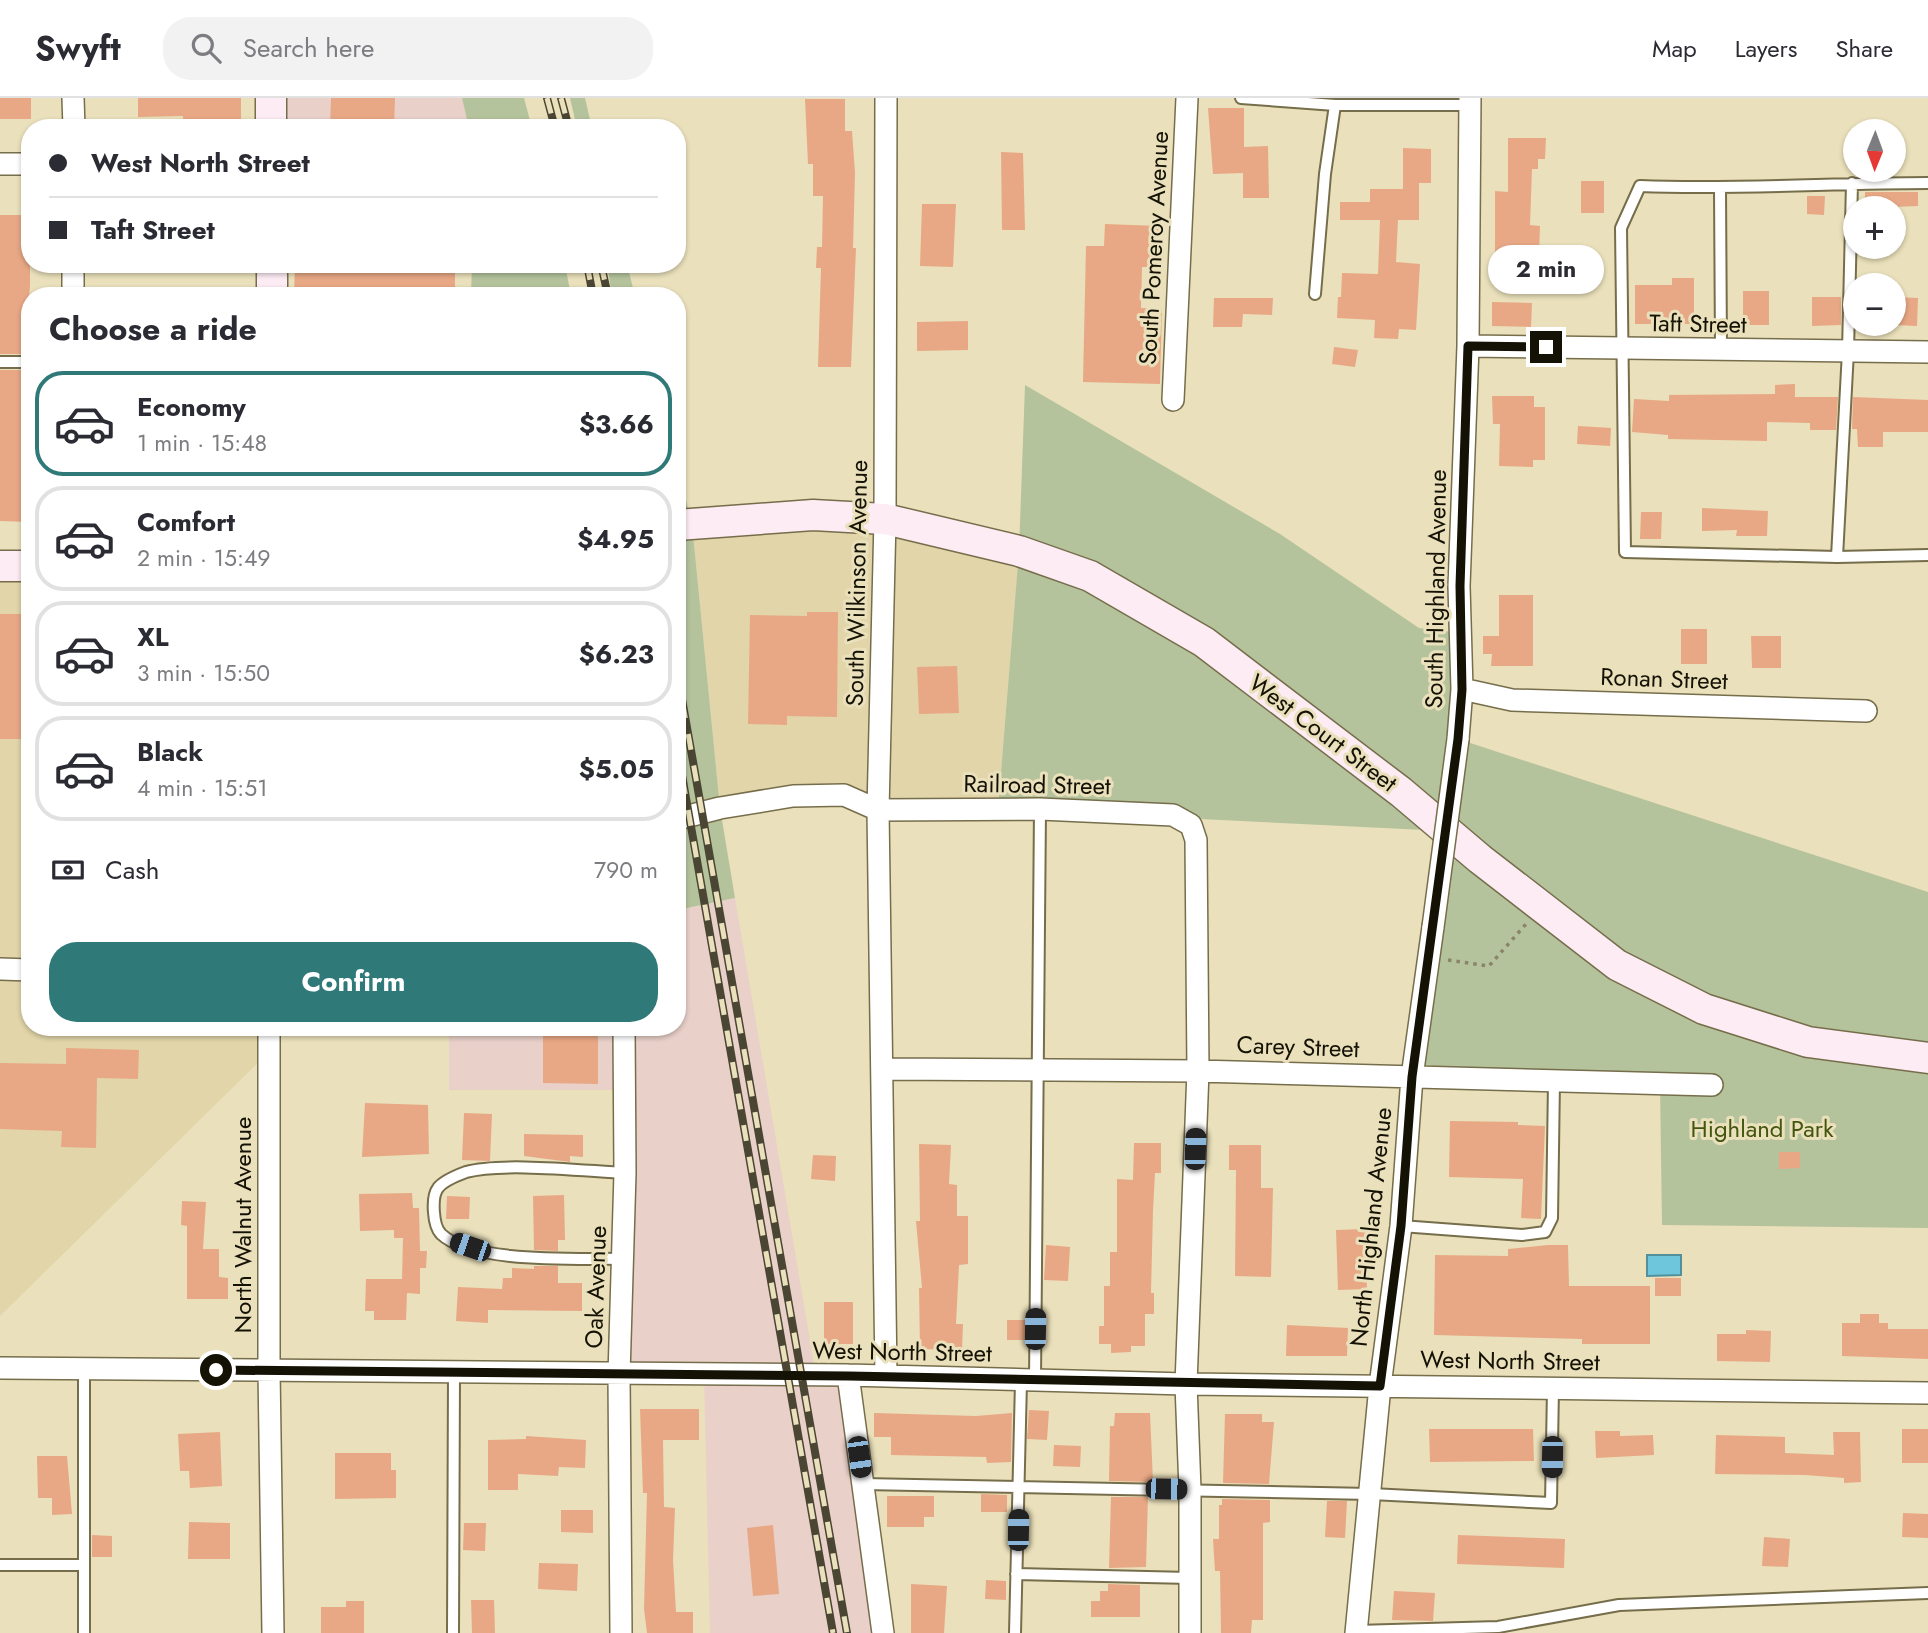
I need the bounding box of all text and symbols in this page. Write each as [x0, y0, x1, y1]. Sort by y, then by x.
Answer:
search box [163, 17, 653, 80]
text: Swyft [35, 25, 121, 72]
icon: search [187, 29, 225, 67]
text: Search here [243, 29, 374, 67]
text: Map [1652, 31, 1697, 66]
text: Layers [1735, 31, 1797, 66]
text: Share [1835, 31, 1893, 66]
north arrow [1843, 119, 1906, 182]
map controls [1843, 119, 1906, 336]
street label: South Pomeroy Avenue [1130, 130, 1177, 366]
text: West North Street [91, 144, 310, 182]
button: + [1843, 196, 1906, 259]
text: Taft Street [91, 211, 215, 249]
callout: 2 min [1488, 246, 1604, 294]
text: 2 min [1516, 252, 1576, 286]
button: − [1843, 273, 1906, 336]
street label: Taft Street [1649, 305, 1747, 342]
text: Choose a ride [49, 306, 257, 352]
route end [1530, 331, 1562, 363]
text: Economy [137, 388, 246, 426]
icon: car [53, 392, 116, 455]
text: $3.66 [579, 405, 654, 443]
text: 1 min · 15:48 [137, 426, 267, 460]
street label: South Wilkinson Avenue [837, 459, 876, 707]
street label: South Highland Avenue [1416, 469, 1455, 709]
text: Comfort [137, 503, 235, 541]
icon: car [53, 507, 116, 570]
text: $4.95 [577, 520, 654, 558]
text: 2 min · 15:49 [137, 541, 271, 575]
text: XL [137, 618, 169, 656]
icon: car [53, 622, 116, 685]
text: $6.23 [579, 635, 654, 673]
text: 3 min · 15:50 [137, 656, 270, 690]
street label: Ronan Street [1600, 659, 1729, 698]
street label: West Court Street [1242, 665, 1405, 800]
text: Black [137, 733, 203, 771]
icon: car [53, 737, 116, 800]
text: $5.05 [579, 750, 654, 788]
street label: Railroad Street [963, 766, 1111, 803]
text: 4 min · 15:51 [137, 771, 268, 805]
icon: cash [49, 851, 87, 889]
text: Cash [105, 851, 159, 889]
text: 790 m [594, 853, 658, 887]
button: Confirm [49, 942, 658, 1022]
street label: Carey Street [1236, 1027, 1360, 1066]
street label: North Highland Avenue [1341, 1106, 1400, 1348]
park label: Highland Park [1691, 1111, 1834, 1146]
street label: North Walnut Avenue [225, 1117, 260, 1333]
car [1184, 1128, 1207, 1170]
street label: Oak Avenue [576, 1225, 615, 1349]
car [447, 1230, 494, 1264]
car [1025, 1308, 1046, 1350]
street label: West North Street [812, 1332, 992, 1371]
street label: West North Street [1420, 1341, 1600, 1380]
route start [200, 1354, 232, 1386]
car [846, 1435, 873, 1479]
car [1542, 1436, 1563, 1478]
car [1145, 1478, 1188, 1500]
car [1008, 1509, 1029, 1551]

